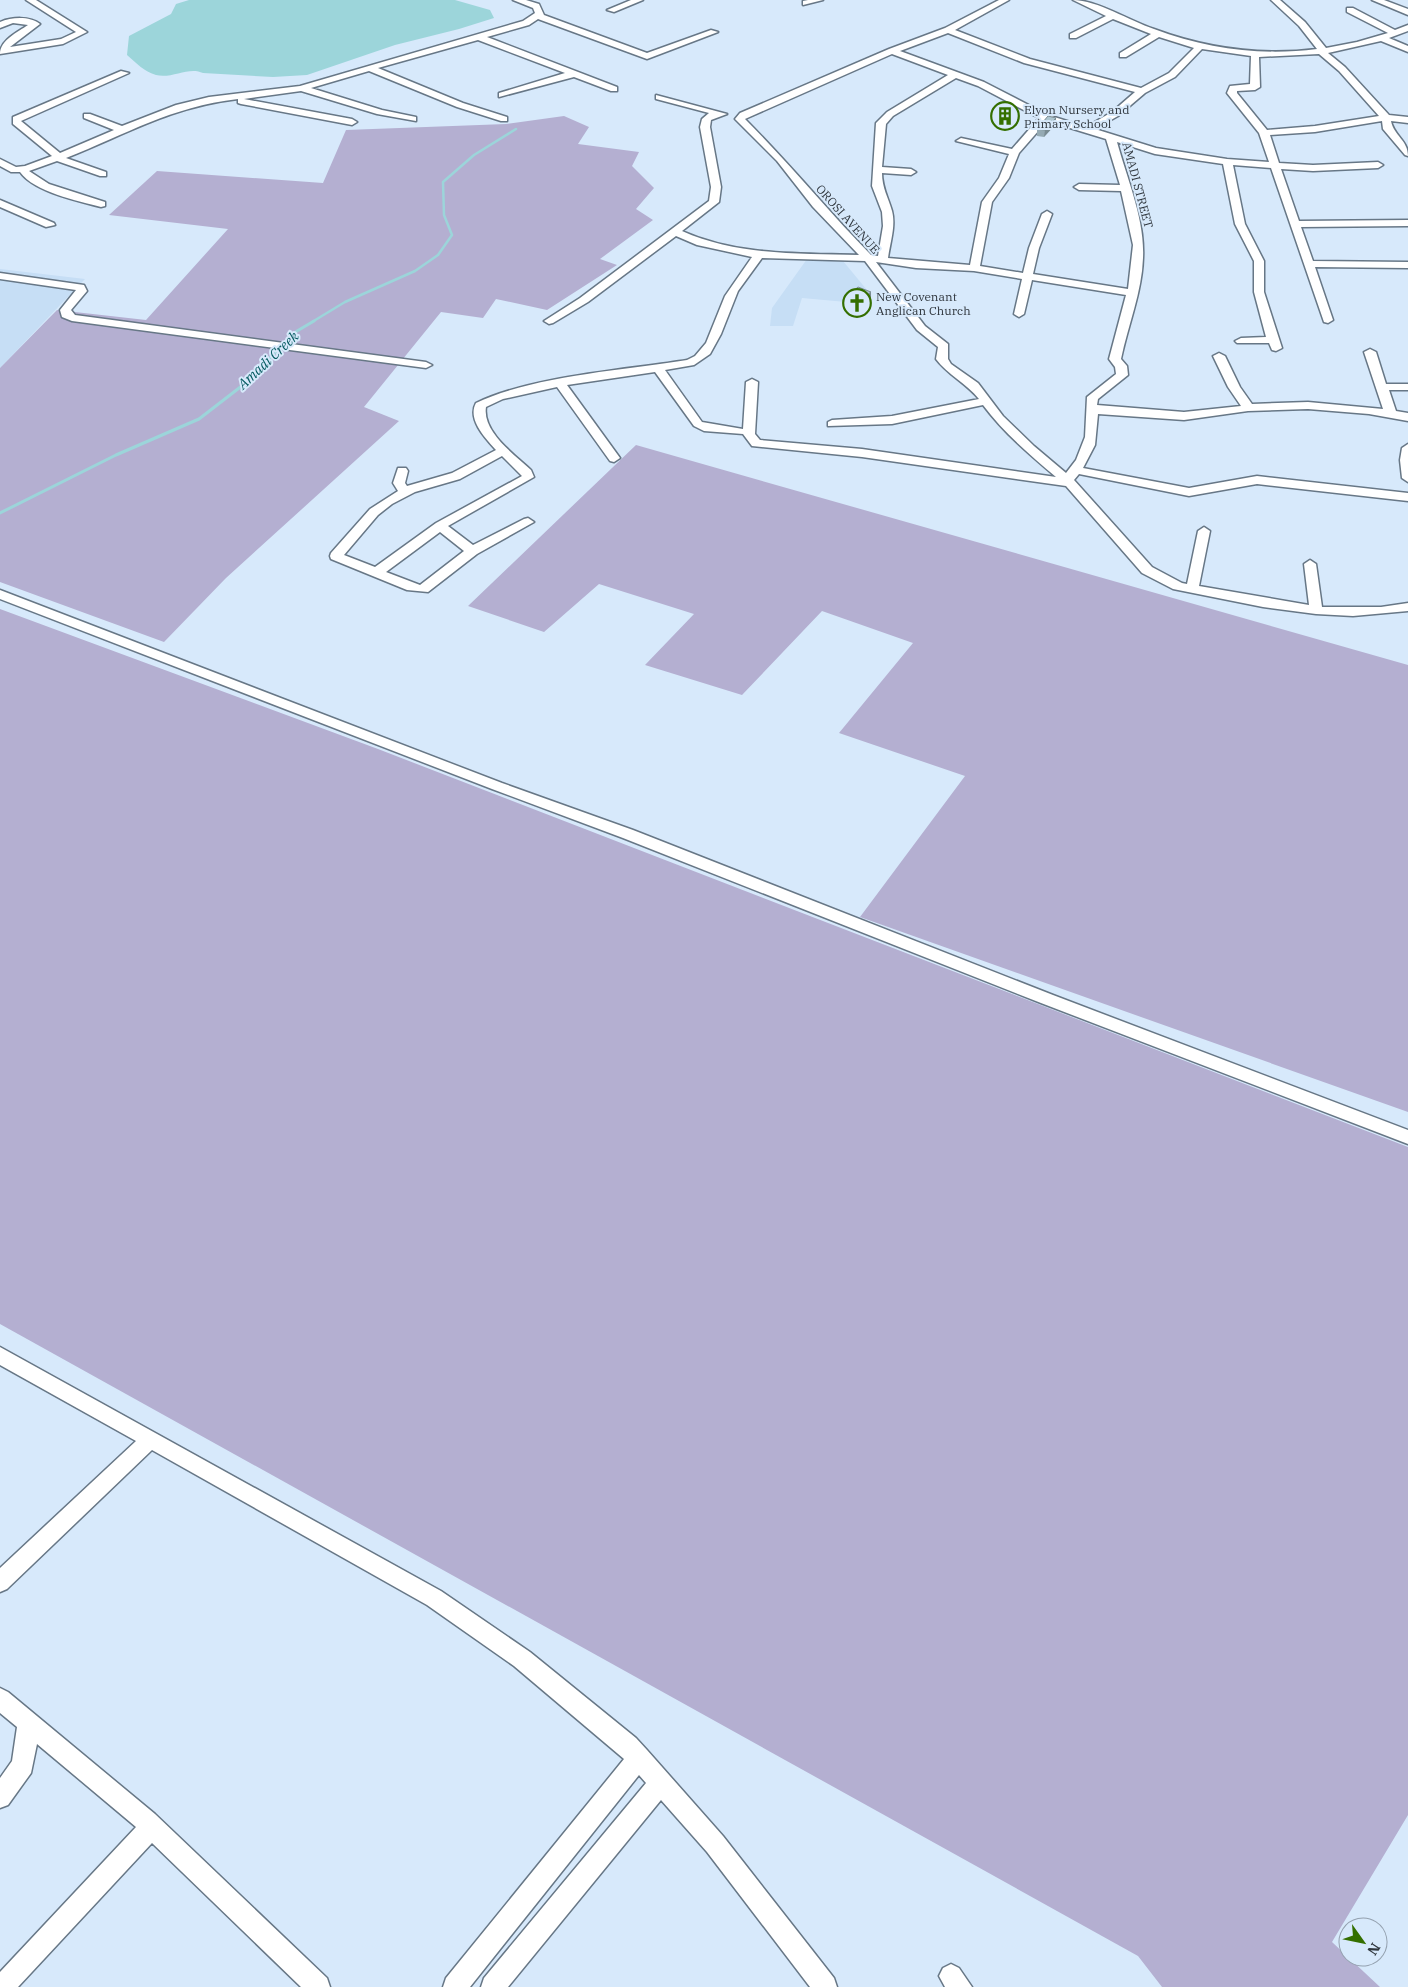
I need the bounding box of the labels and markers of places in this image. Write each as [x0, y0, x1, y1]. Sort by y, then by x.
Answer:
building icon: Elyon Nursery and Primary School [990, 101, 1020, 131]
place label: Elyon Nursery and Primary School [1024, 102, 1130, 131]
church icon: New Covenant Anglican Church [842, 288, 872, 318]
place label: New Covenant Anglican Church [876, 289, 971, 318]

